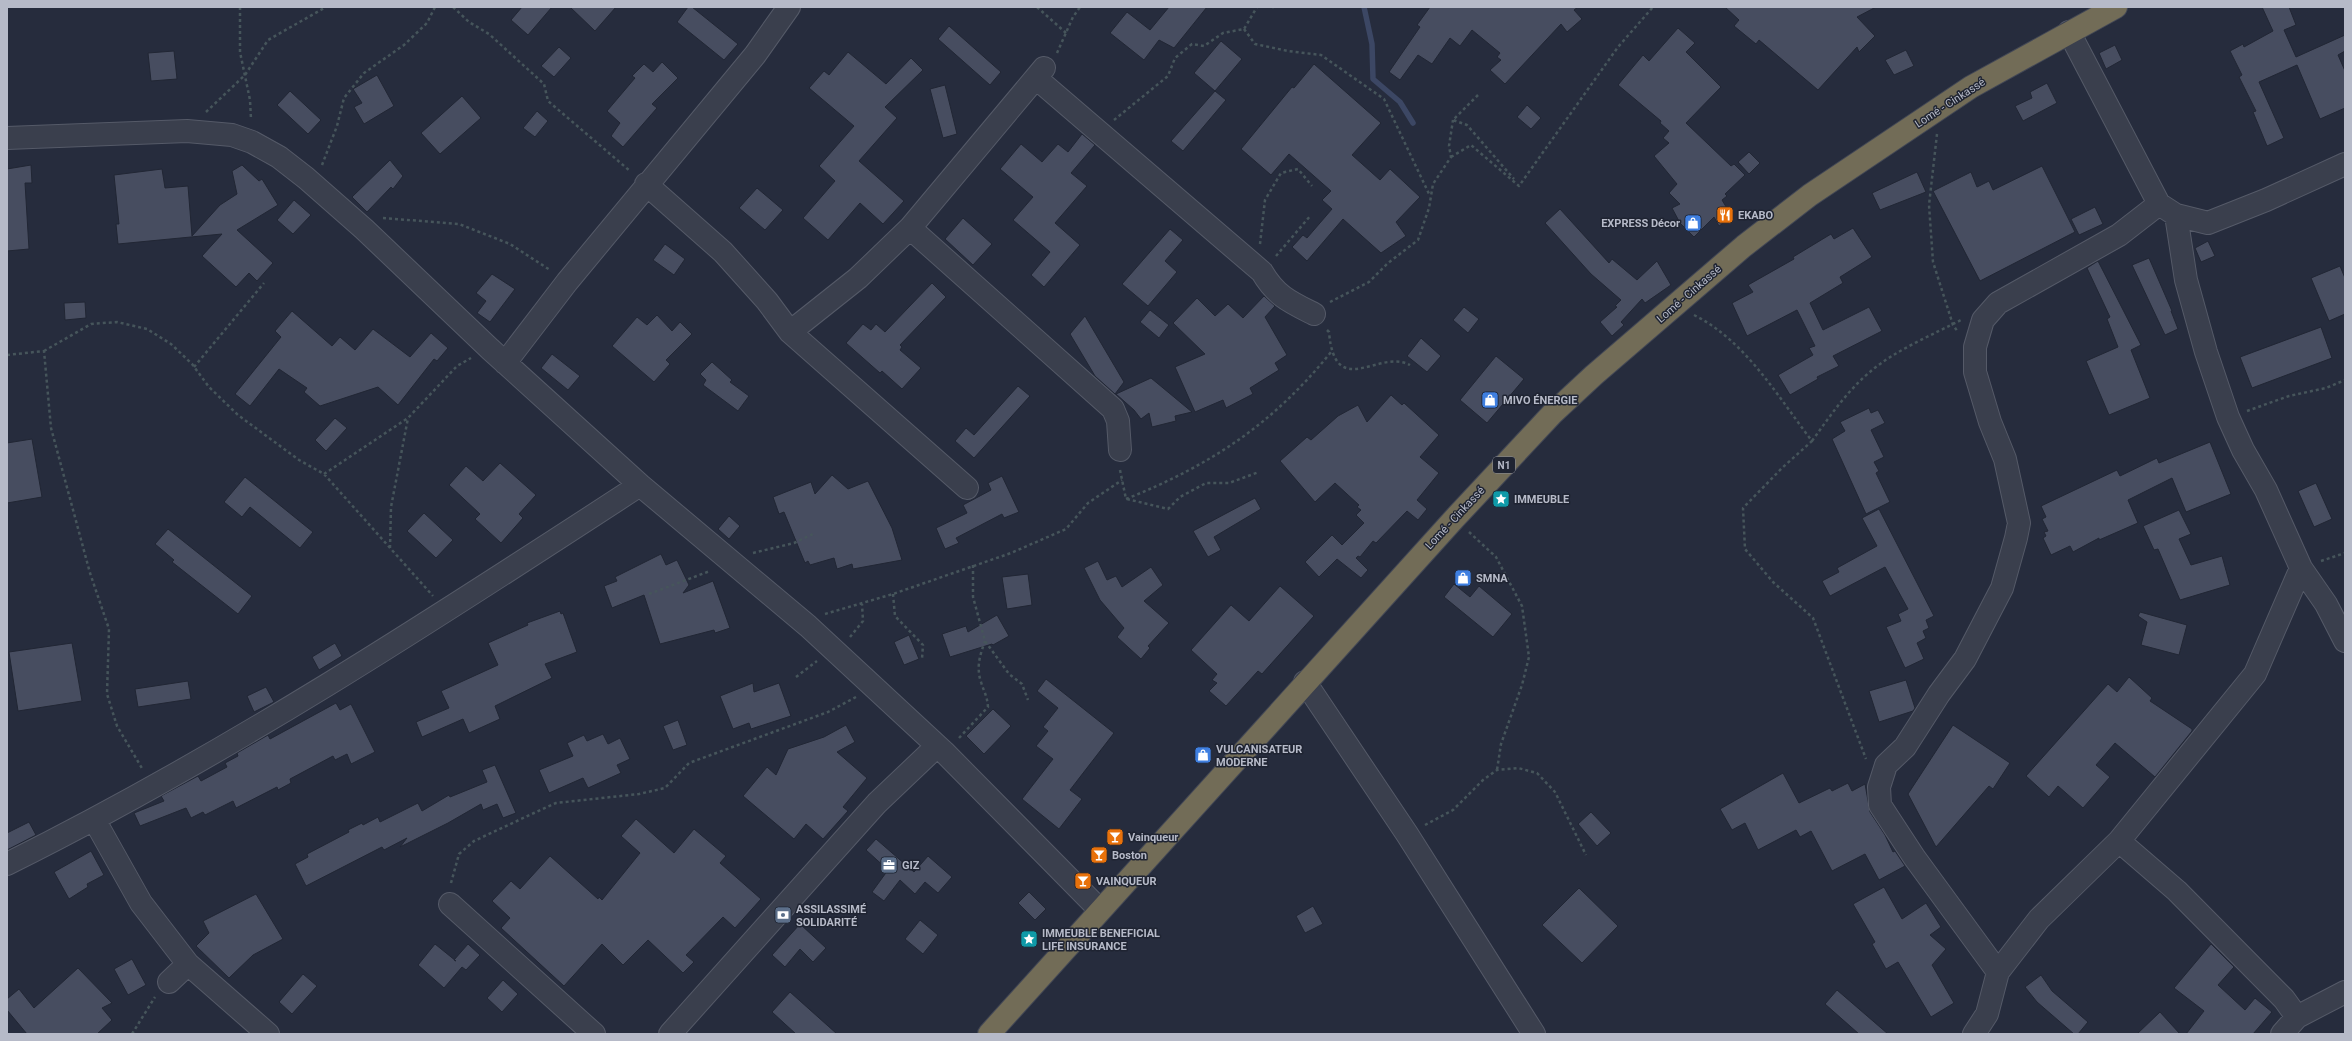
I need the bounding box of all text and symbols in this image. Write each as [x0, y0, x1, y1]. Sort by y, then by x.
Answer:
street label: Lomé - Cinkassé [1913, 75, 1988, 130]
restaurant icon: EKABO [1715, 205, 1735, 225]
place label: EKABO [1738, 209, 1774, 222]
shop icon: EXPRESS Décor [1683, 213, 1703, 233]
place label: EXPRESS Décor [1601, 217, 1680, 230]
street label: Lomé - Cinkassé [1654, 262, 1724, 325]
shop icon: MIVO ÉNERGIE [1480, 390, 1500, 410]
place label: MIVO ÉNERGIE [1503, 394, 1577, 407]
road number: N1 [1493, 457, 1515, 473]
street label: Lomé - Cinkassé [1423, 484, 1487, 552]
place icon: IMMEUBLE [1491, 489, 1511, 509]
place label: IMMEUBLE [1514, 493, 1569, 506]
shop icon: SMNA [1453, 568, 1473, 588]
place label: SMNA [1476, 572, 1508, 585]
place label: VULCANISATEUR MODERNE [1216, 743, 1302, 769]
shop icon: VULCANISATEUR MODERNE [1193, 745, 1213, 765]
bar icon: Vainqueur [1105, 827, 1125, 847]
place label: Vainqueur [1128, 831, 1178, 844]
bar icon: Boston [1089, 845, 1109, 865]
place label: Boston [1112, 849, 1147, 862]
office icon: GIZ [879, 855, 899, 875]
place label: GIZ [902, 859, 920, 872]
bar icon: VAINQUEUR [1073, 871, 1093, 891]
place label: VAINQUEUR [1096, 875, 1156, 888]
place label: ASSILASSIMÉ SOLIDARITÉ [796, 903, 866, 929]
bank icon: ASSILASSIMÉ SOLIDARITÉ [773, 905, 793, 925]
place label: IMMEUBLE BENEFICIAL LIFE INSURANCE [1042, 927, 1160, 953]
place icon: IMMEUBLE BENEFICIAL LIFE INSURANCE [1019, 929, 1039, 949]

